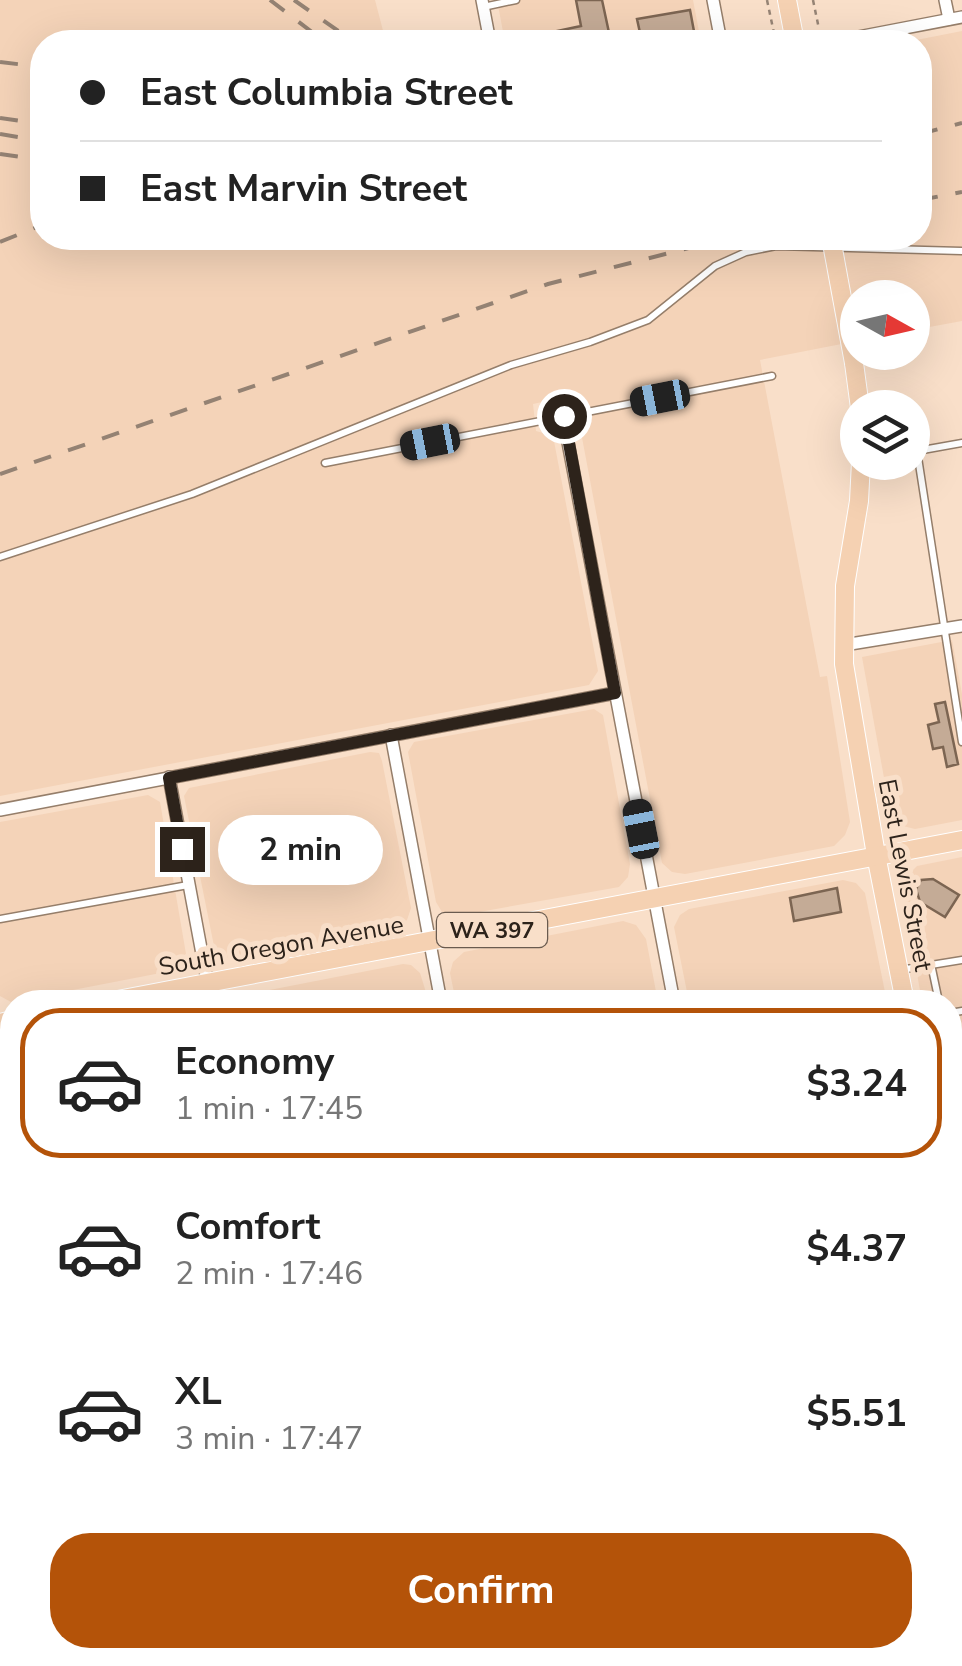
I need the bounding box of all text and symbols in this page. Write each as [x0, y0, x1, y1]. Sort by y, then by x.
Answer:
text: East Columbia Street [140, 67, 513, 118]
text: East Marvin Street [140, 163, 467, 214]
north arrow [840, 280, 930, 370]
map controls [840, 280, 930, 480]
car [628, 378, 692, 418]
button: layers [840, 390, 930, 480]
route start [542, 394, 587, 439]
car [398, 422, 462, 462]
street label: East Lewis Street [870, 776, 940, 974]
car [621, 797, 661, 861]
callout: 2 min [217, 814, 382, 884]
route end [160, 827, 205, 872]
text: 2 min [259, 828, 342, 871]
street label: South Oregon Avenue [156, 908, 406, 984]
road number: WA 397 [437, 913, 547, 947]
text: Economy [175, 1036, 334, 1087]
icon: car [55, 1038, 145, 1128]
text: $3.24 [806, 1058, 907, 1109]
text: 1 min · 17:45 [175, 1087, 363, 1130]
text: Comfort [175, 1201, 320, 1252]
icon: car [55, 1203, 145, 1293]
text: $4.37 [806, 1223, 907, 1274]
text: 2 min · 17:46 [175, 1252, 363, 1295]
text: XL [175, 1366, 222, 1417]
icon: car [55, 1368, 145, 1458]
text: $5.51 [806, 1388, 907, 1439]
text: 3 min · 17:47 [175, 1417, 363, 1460]
button: Confirm [50, 1533, 912, 1648]

